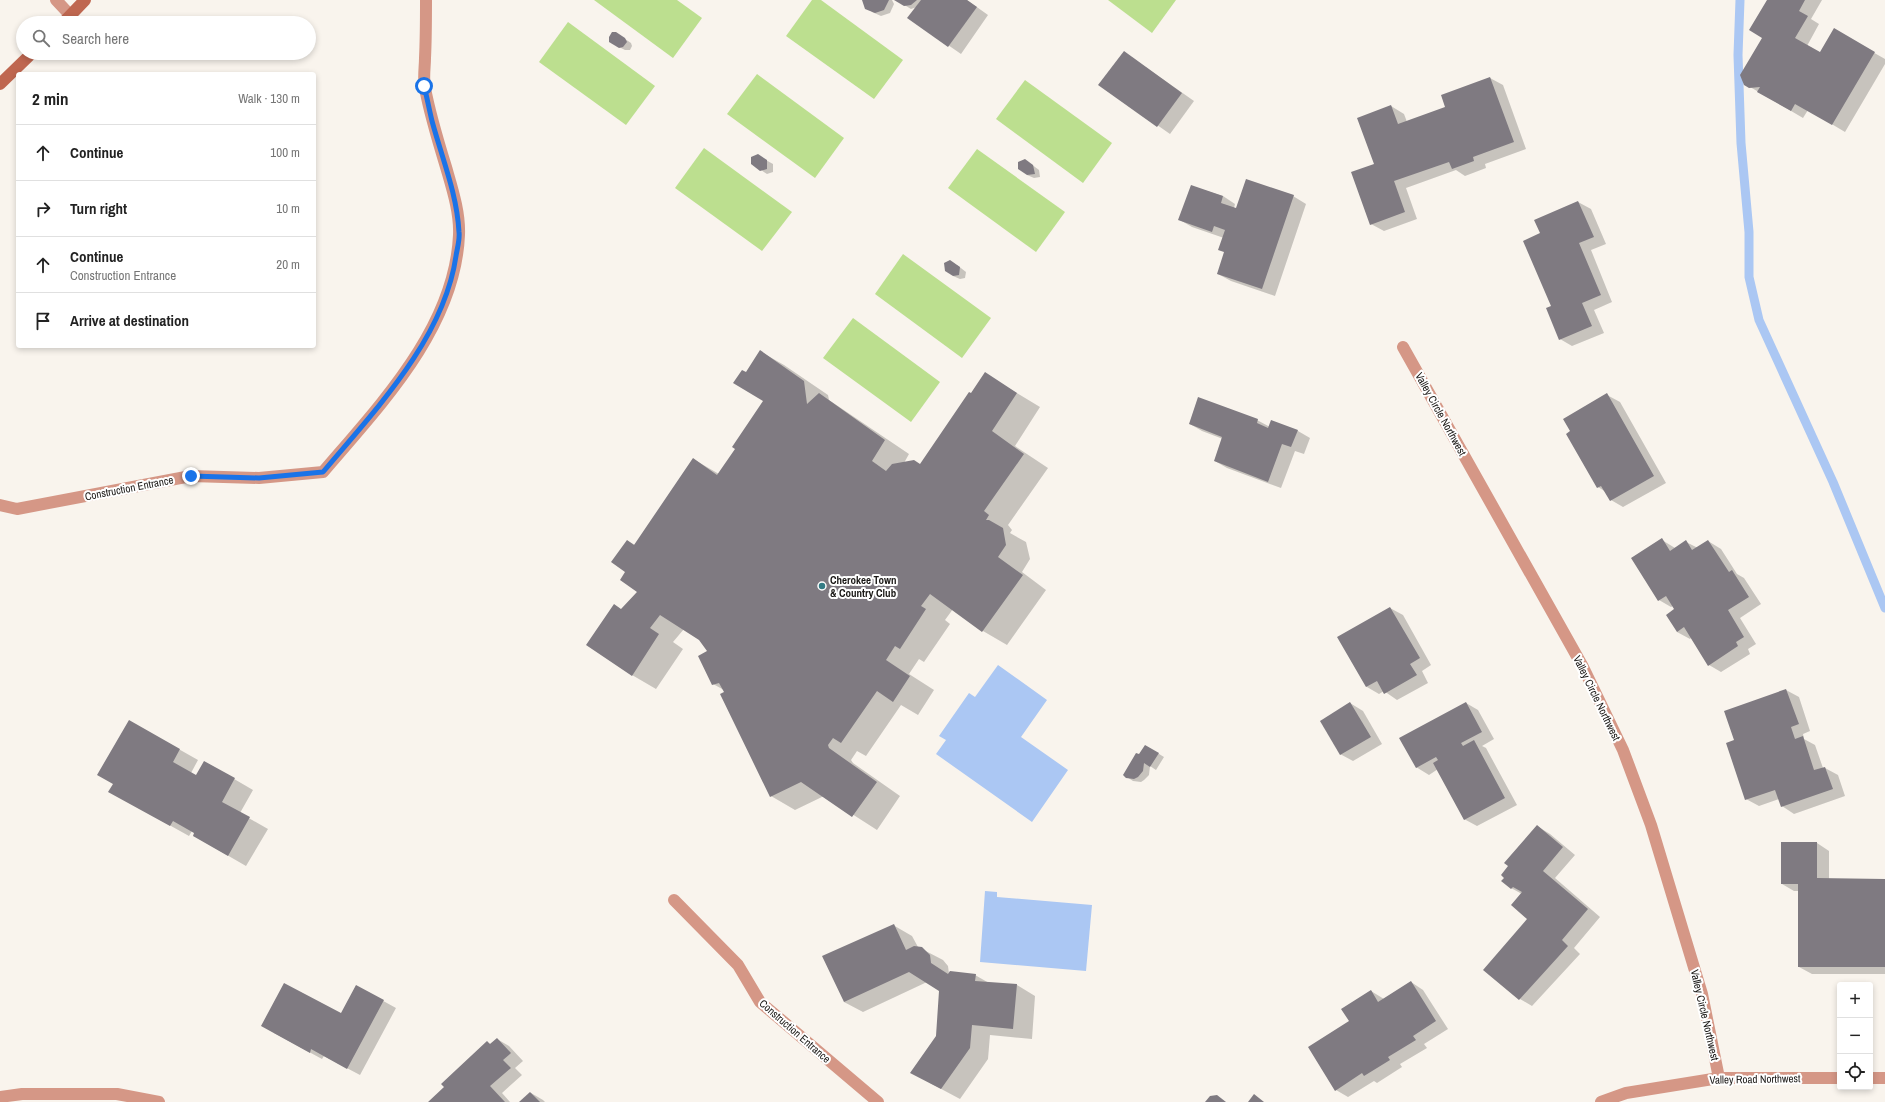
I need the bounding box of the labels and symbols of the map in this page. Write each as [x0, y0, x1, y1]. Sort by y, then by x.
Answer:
route start [415, 77, 433, 95]
street label: Valley Circle Northwest [1412, 370, 1470, 459]
route end [182, 467, 200, 485]
street label: Construction Entrance [84, 473, 174, 503]
place label: Cherokee Town & Country Club [830, 573, 897, 600]
marker: Cherokee Town & Country Club [817, 581, 827, 591]
street label: Valley Circle Northwest [1570, 653, 1624, 743]
street label: Valley Circle Northwest [1688, 968, 1722, 1062]
street label: Construction Entrance [757, 996, 833, 1066]
street label: Valley Road Northwest [1709, 1071, 1801, 1087]

